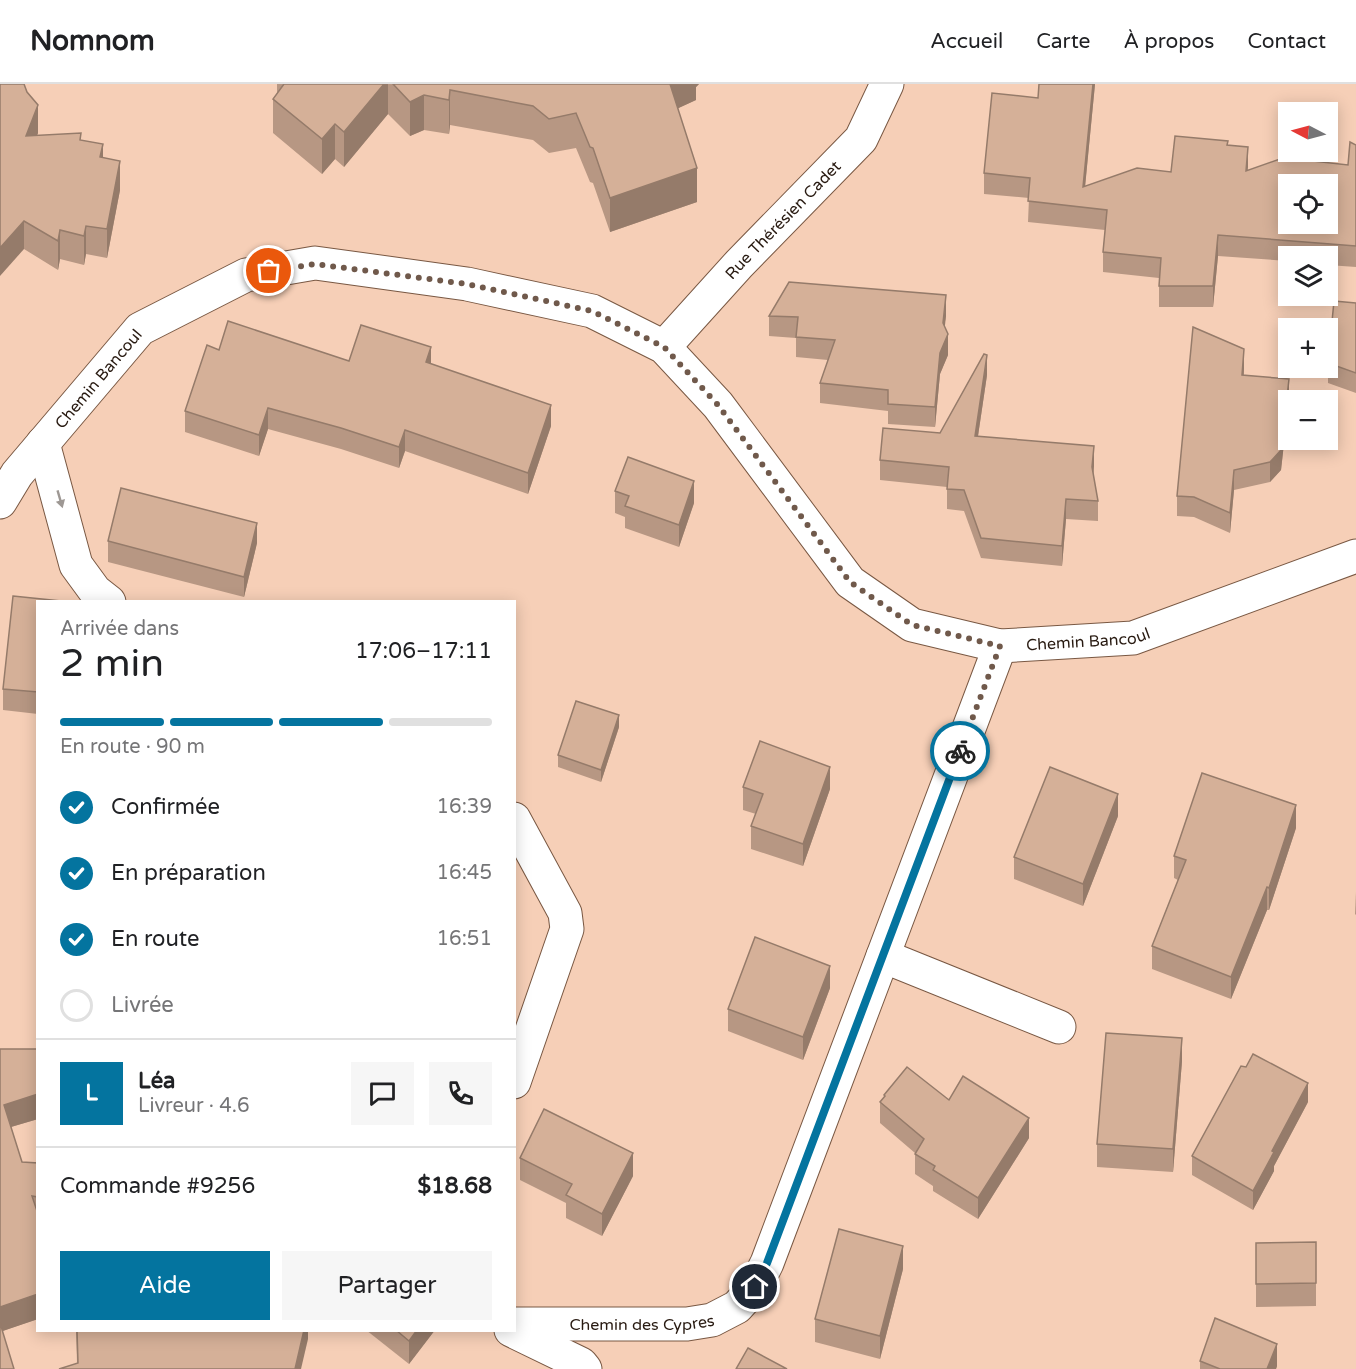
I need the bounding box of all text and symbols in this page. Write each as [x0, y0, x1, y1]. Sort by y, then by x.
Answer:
text: Nomnom [30, 24, 155, 58]
text: Accueil [930, 29, 1003, 54]
text: Carte [1036, 29, 1090, 54]
text: À propos [1123, 29, 1214, 54]
text: Contact [1247, 29, 1326, 54]
north arrow [1278, 102, 1338, 162]
map controls [1278, 102, 1338, 450]
street label: Rue Thérésien Cadet [721, 157, 845, 284]
button: locate [1278, 174, 1338, 234]
pin [243, 245, 294, 296]
button: layers [1278, 246, 1338, 306]
icon: bag [252, 254, 285, 287]
button: + [1278, 318, 1338, 378]
street label: Chemin Bancoul [51, 325, 147, 433]
button: − [1278, 390, 1338, 450]
one-way arrow [55, 490, 65, 509]
text: Arrivée dans [60, 617, 179, 641]
street label: Chemin Bancoul [1026, 624, 1153, 655]
text: 17:06–17:11 [355, 638, 492, 664]
text: 2 min [60, 640, 164, 687]
courier [930, 721, 990, 781]
text: En route · 90 m [60, 735, 205, 759]
icon: bike [944, 735, 977, 768]
icon: check [60, 791, 93, 824]
text: Confirmée [111, 794, 220, 820]
text: 16:39 [437, 795, 492, 819]
icon: check [60, 857, 93, 890]
text: En préparation [111, 860, 266, 886]
text: 16:45 [437, 861, 492, 885]
icon: check [60, 923, 93, 956]
text: En route [111, 926, 200, 952]
text: 16:51 [437, 927, 492, 951]
text: Livrée [111, 992, 174, 1018]
button: chat [351, 1062, 414, 1125]
button: phone [429, 1062, 492, 1125]
text: Léa [138, 1068, 176, 1094]
text: L [85, 1080, 98, 1106]
text: Livreur · 4.6 [138, 1094, 250, 1118]
text: Commande #9256 [60, 1173, 255, 1199]
text: $18.68 [417, 1173, 492, 1199]
button: Aide [60, 1251, 270, 1320]
button: Partager [282, 1251, 492, 1320]
pin [729, 1261, 780, 1312]
icon: home [738, 1270, 771, 1303]
street label: Chemin des Cypres [569, 1311, 716, 1335]

